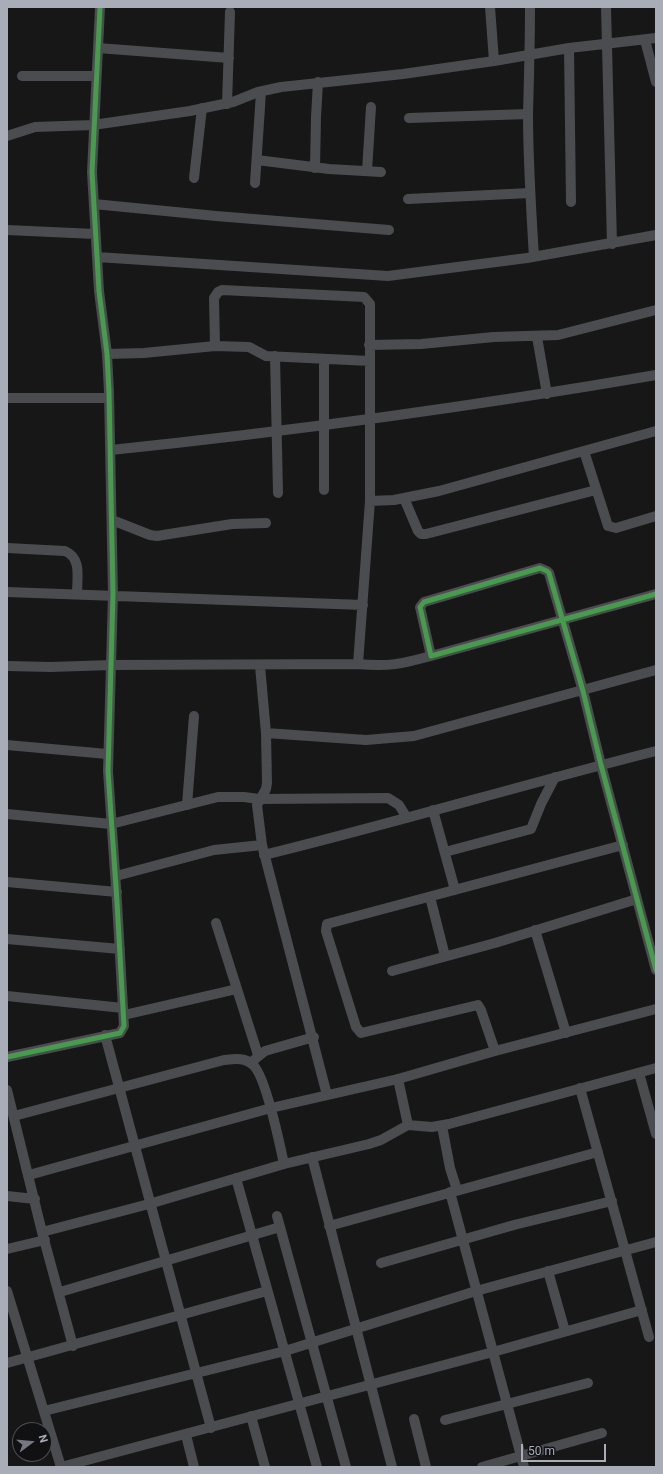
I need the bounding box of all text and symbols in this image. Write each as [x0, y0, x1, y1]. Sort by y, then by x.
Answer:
north arrow [12, 1422, 52, 1462]
text: N [36, 1433, 50, 1444]
scale bar [523, 1436, 608, 1462]
text: 50 m [528, 1444, 555, 1458]

